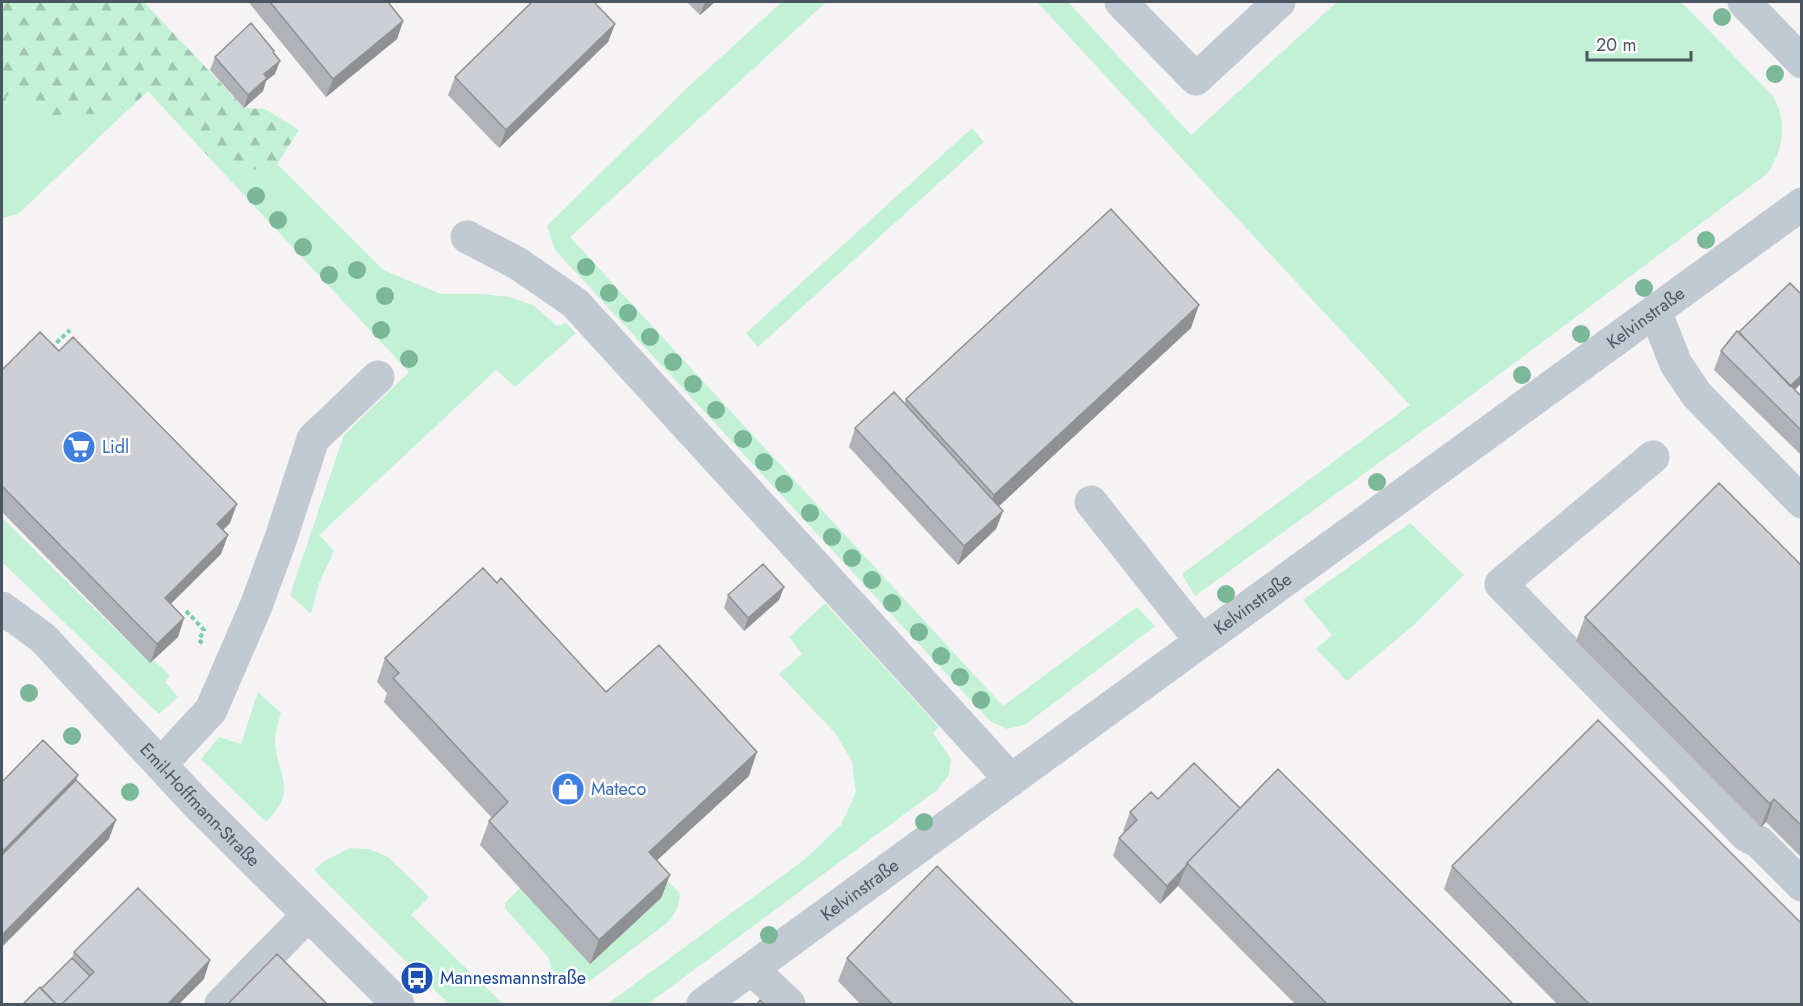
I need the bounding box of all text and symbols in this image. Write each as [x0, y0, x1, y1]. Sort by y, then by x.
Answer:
scale bar [1587, 24, 1690, 62]
text: 20 m [1596, 32, 1636, 58]
street label: Kelvinstraße [1601, 280, 1690, 355]
supermarket icon: Lidl [61, 429, 97, 465]
place label: Lidl [102, 434, 129, 460]
street label: Kelvinstraße [1208, 567, 1297, 641]
street label: Emil-Hoffmann-Straße [134, 737, 266, 873]
shop icon: Mateco [550, 771, 586, 807]
place label: Mateco [591, 776, 646, 802]
street label: Kelvinstraße [815, 853, 904, 927]
bus stop icon: Mannesmannstraße [399, 960, 435, 996]
place label: Mannesmannstraße [440, 965, 586, 991]

